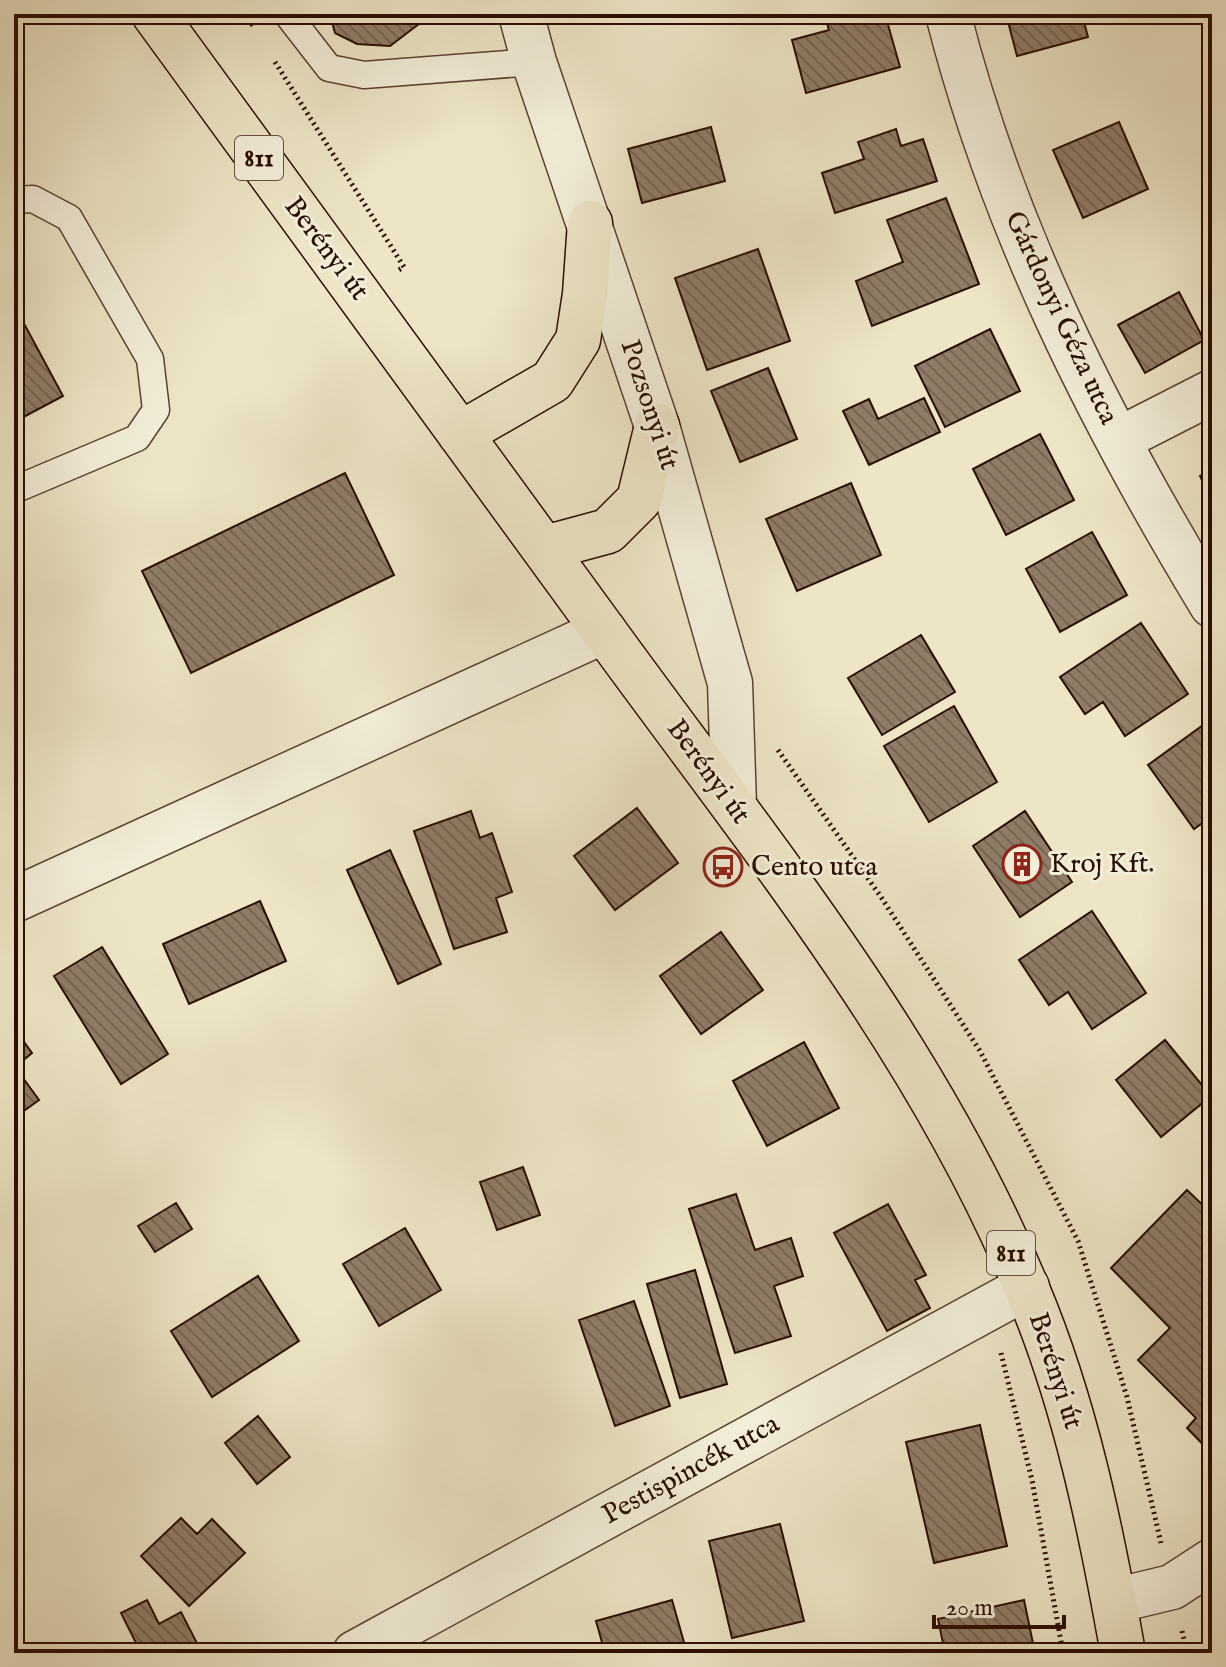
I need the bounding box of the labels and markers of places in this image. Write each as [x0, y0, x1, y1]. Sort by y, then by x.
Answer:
building icon: Kroj Kft. [1001, 843, 1043, 885]
bus stop icon: Cento utca [702, 846, 744, 888]
place label: Kroj Kft. [1050, 847, 1154, 882]
place label: Cento utca [751, 850, 879, 885]

